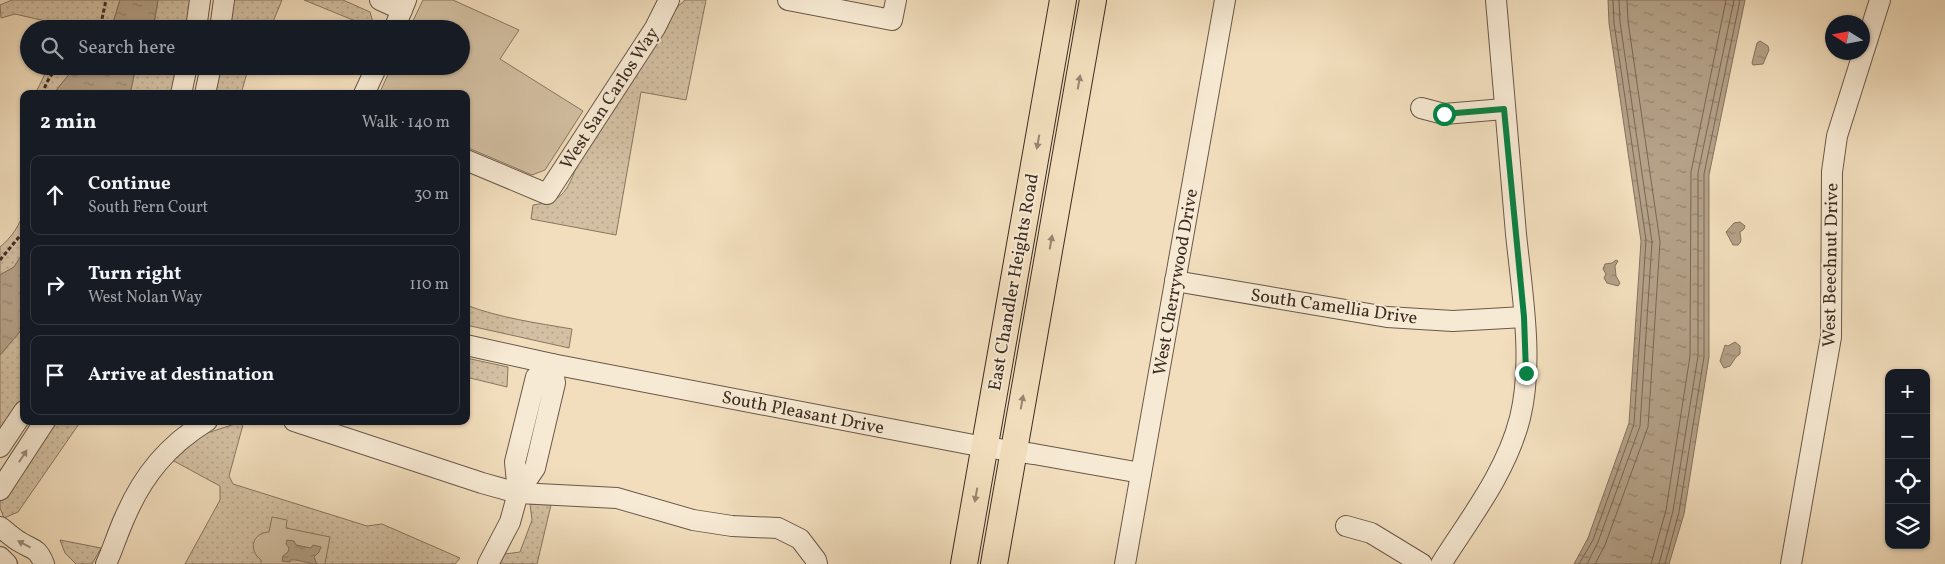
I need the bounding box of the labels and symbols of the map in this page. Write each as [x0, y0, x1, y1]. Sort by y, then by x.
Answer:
north arrow [1825, 15, 1870, 60]
street label: West San Carlos Way [555, 23, 666, 175]
one-way arrow [1075, 74, 1083, 90]
route start [1433, 103, 1456, 126]
one-way arrow [1034, 135, 1042, 151]
street label: East Chandler Heights Road [983, 172, 1046, 393]
street label: West Beechnut Drive [1818, 183, 1845, 347]
street label: West Cherrywood Drive [1148, 187, 1205, 378]
one-way arrow [1047, 234, 1055, 250]
street label: South Camellia Drive [1249, 283, 1419, 332]
route end [1515, 362, 1538, 385]
street label: South Pleasant Drive [719, 385, 886, 441]
one-way arrow [1019, 394, 1027, 410]
one-way arrow [18, 449, 27, 462]
one-way arrow [971, 487, 979, 503]
one-way arrow [18, 539, 31, 548]

